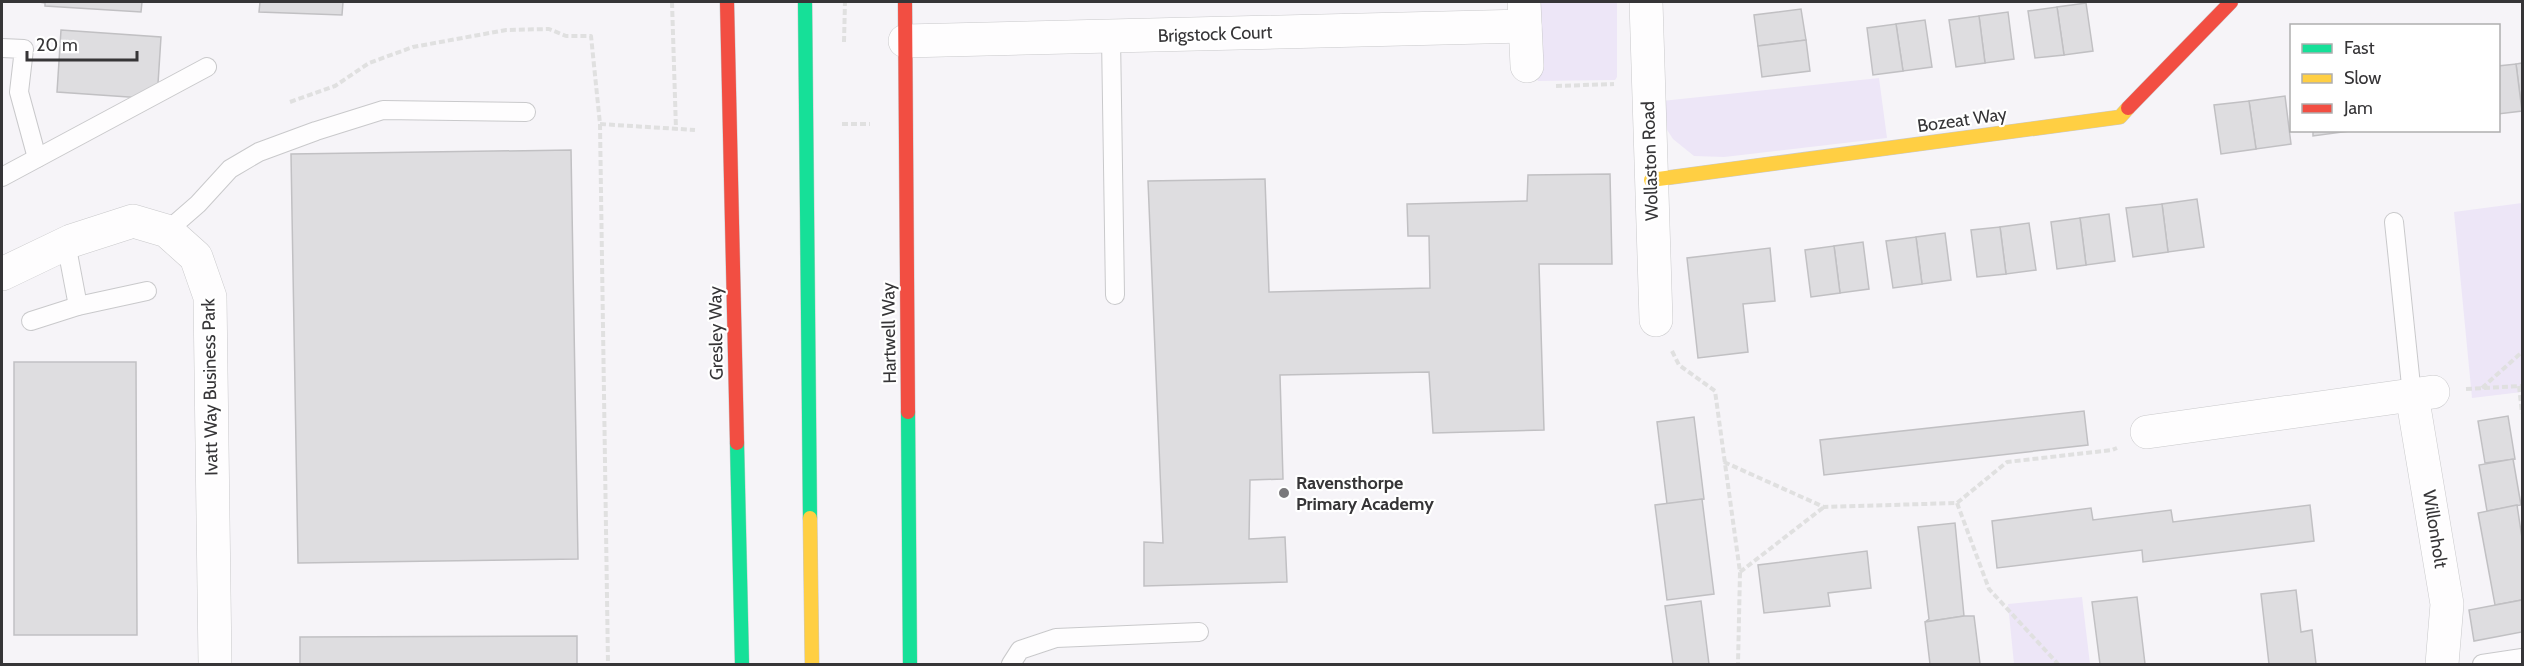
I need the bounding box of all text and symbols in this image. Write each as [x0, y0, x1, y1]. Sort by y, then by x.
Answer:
street label: Brigstock Court [1157, 21, 1273, 47]
scale bar [27, 24, 136, 62]
legend [2290, 24, 2500, 132]
text: 20 m [36, 34, 78, 56]
text: Fast [2344, 37, 2375, 59]
text: Slow [2344, 67, 2381, 89]
text: Jam [2343, 97, 2373, 119]
street label: Wollaston Road [1637, 101, 1663, 221]
street label: Bozeat Way [1916, 103, 2008, 137]
street label: Hartwell Way [877, 282, 901, 384]
street label: Gresley Way [704, 286, 728, 380]
street label: Ivatt Way Business Park [197, 297, 223, 476]
place label: Ravensthorpe Primary Academy [1296, 472, 1434, 515]
marker: Ravensthorpe Primary Academy [1277, 486, 1291, 500]
street label: Willonholt [2418, 488, 2452, 570]

